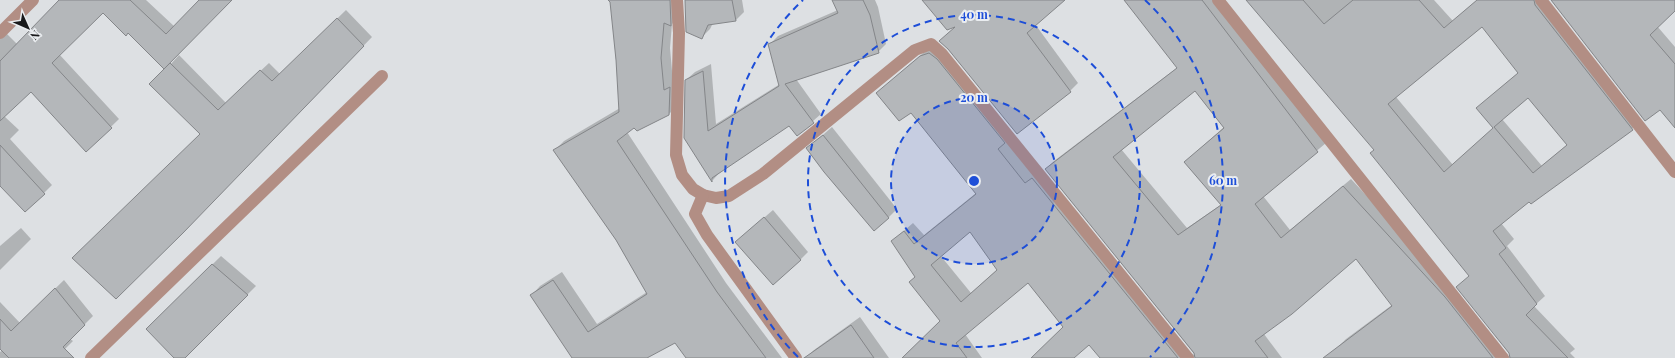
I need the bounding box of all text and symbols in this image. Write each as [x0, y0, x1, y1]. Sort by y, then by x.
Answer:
text: 40 m [960, 6, 988, 22]
north arrow [8, 8, 48, 48]
text: N [27, 27, 44, 44]
text: 20 m [960, 89, 988, 105]
text: 60 m [1209, 172, 1237, 188]
centre of rings [967, 174, 981, 188]

